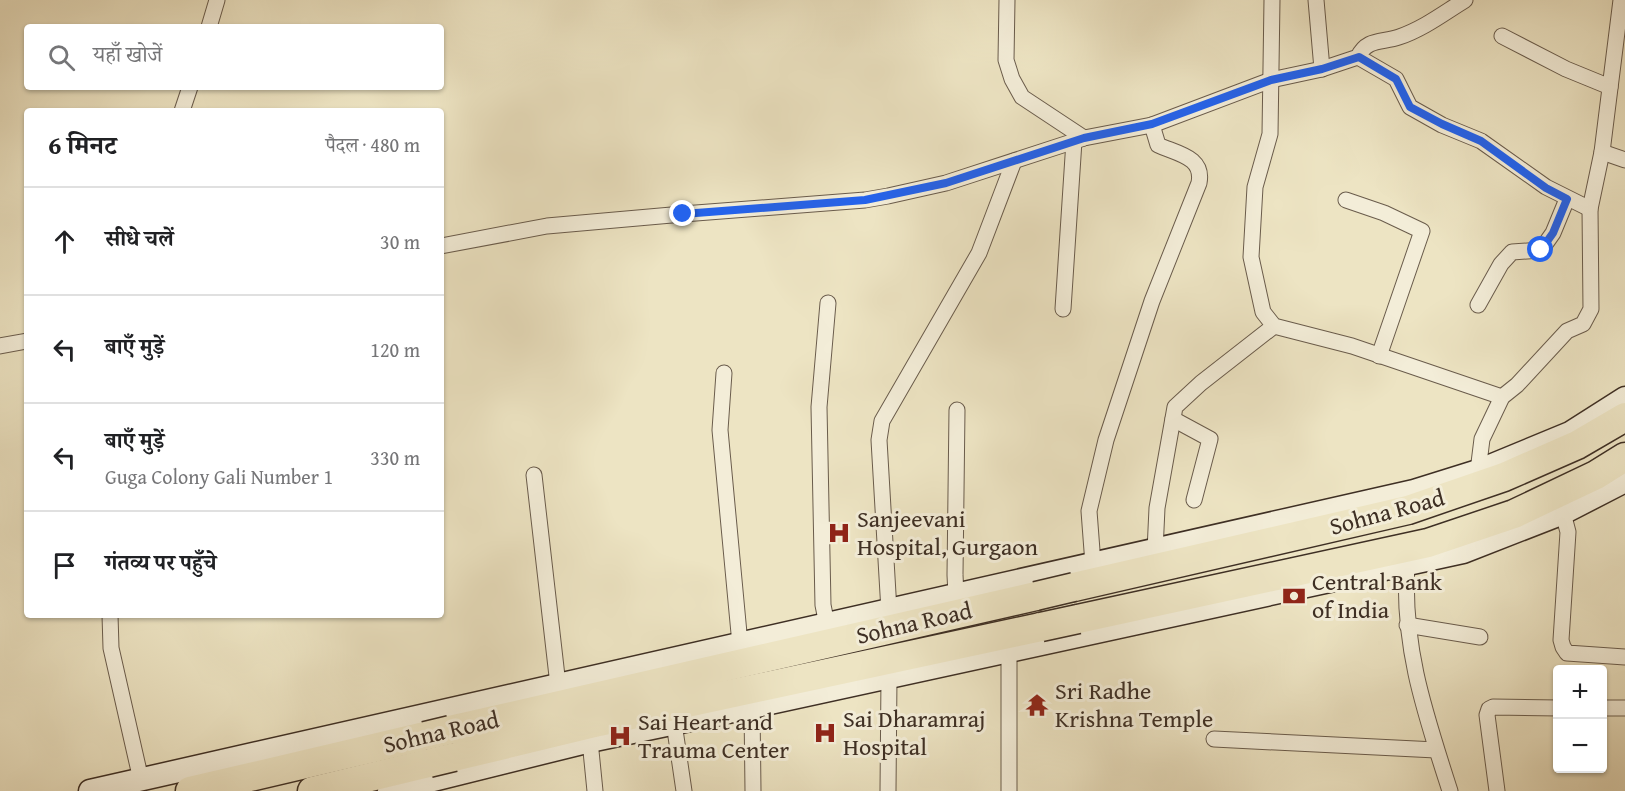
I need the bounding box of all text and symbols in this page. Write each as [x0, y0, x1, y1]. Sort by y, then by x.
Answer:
search box [24, 24, 444, 90]
text: यहाँ खोजें [93, 38, 162, 70]
icon: search [45, 41, 78, 74]
text: 6 मिनट [48, 125, 116, 164]
text: पैदल · 480 m [326, 130, 420, 159]
route end [669, 200, 695, 226]
text: सीधे चलें [105, 222, 174, 254]
icon: ahead [48, 225, 81, 258]
text: 30 m [380, 227, 420, 256]
route start [1527, 236, 1553, 262]
text: बाएँ मुड़ें [105, 330, 164, 362]
icon: left [48, 333, 81, 366]
text: 120 m [370, 335, 420, 364]
text: बाएँ मुड़ें [105, 424, 164, 456]
icon: left [48, 441, 81, 474]
text: 330 m [370, 443, 420, 472]
text: Guga Colony Gali Number 1 [105, 462, 333, 491]
street label: Sohna Road [1325, 479, 1448, 544]
place label: Sanjeevani Hospital, Gurgaon [857, 501, 1039, 564]
hospital icon: Sanjeevani Hospital, Gurgaon [826, 520, 852, 546]
text: गंतव्य पर पहुँचे [105, 546, 216, 578]
icon: arrive [48, 549, 81, 582]
place label: Central Bank of India [1312, 564, 1443, 627]
bank icon: Central Bank of India [1281, 583, 1307, 609]
street label: Sohna Road [853, 592, 975, 653]
map controls [1553, 665, 1607, 773]
button: + [1553, 665, 1607, 719]
place label: Sri Radhe Krishna Temple [1055, 673, 1213, 736]
temple icon: Sri Radhe Krishna Temple [1024, 692, 1050, 718]
street label: Sohna Road [380, 701, 502, 762]
place label: Sai Dharamraj Hospital [843, 701, 986, 764]
place label: Sai Heart and Trauma Center [638, 704, 789, 767]
button: − [1553, 719, 1607, 773]
hospital icon: Sai Dharamraj Hospital [812, 720, 838, 746]
hospital icon: Sai Heart and Trauma Center [607, 723, 633, 749]

